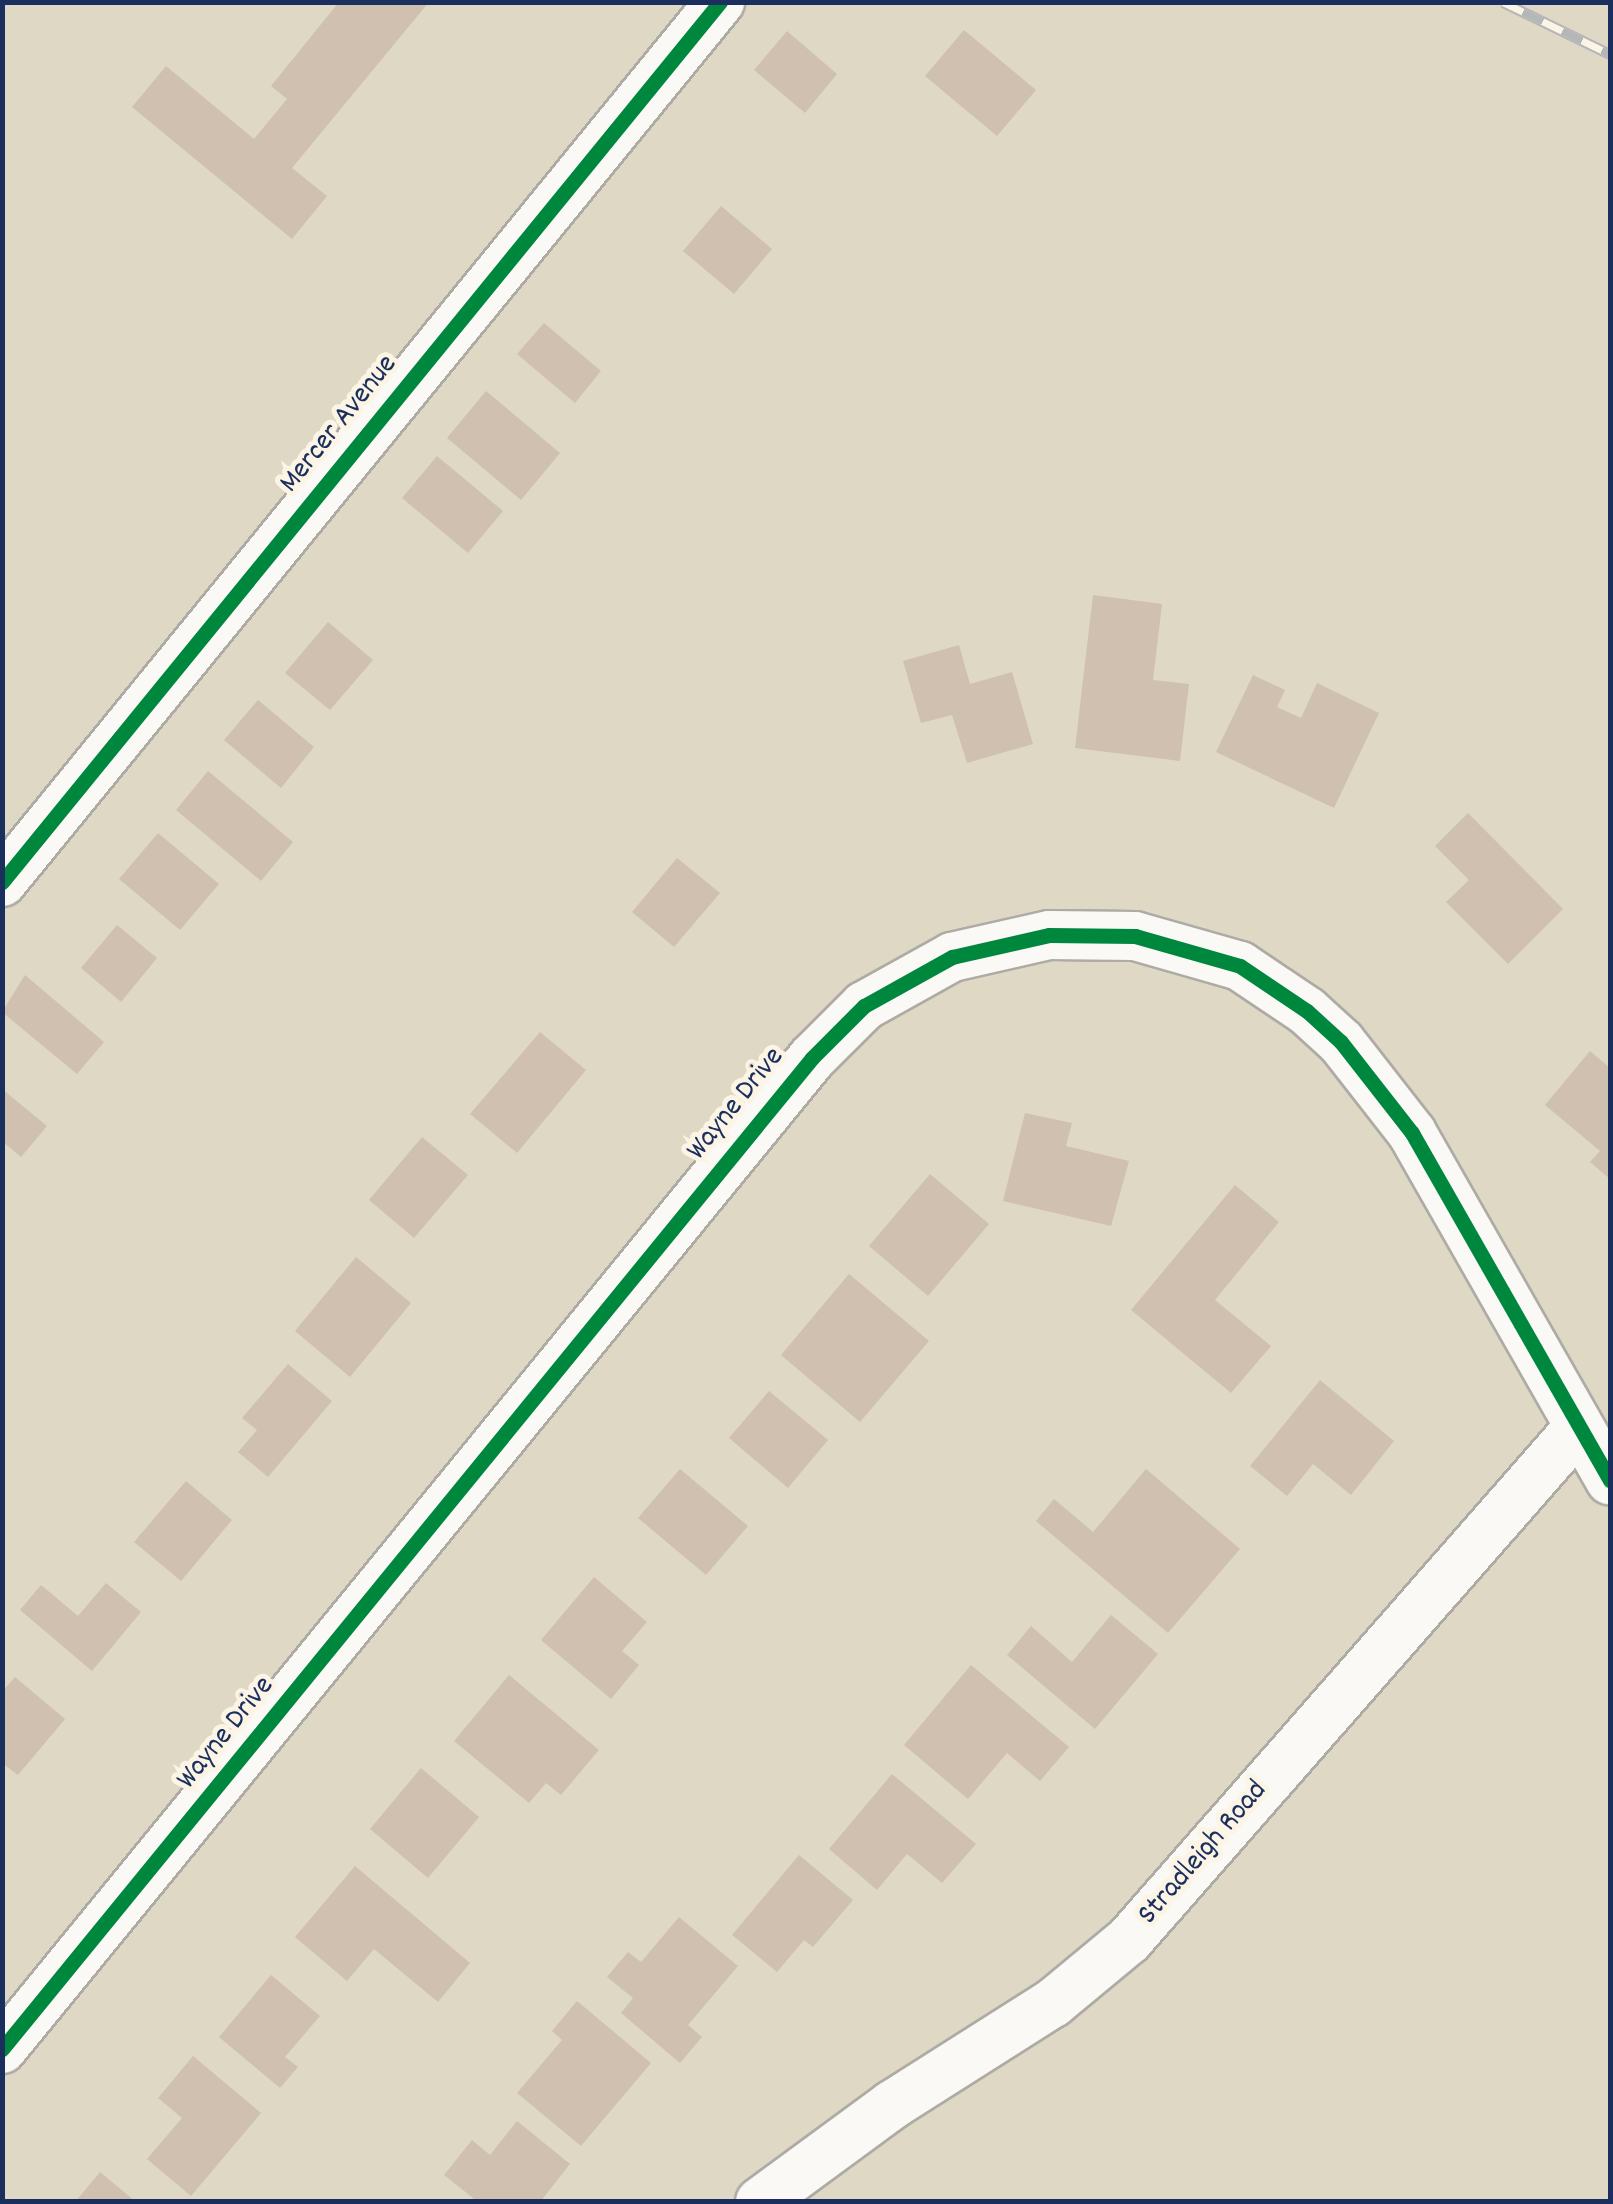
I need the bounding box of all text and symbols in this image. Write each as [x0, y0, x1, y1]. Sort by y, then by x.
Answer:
street label: Mercer Avenue [273, 349, 407, 501]
street label: Wayne Drive [680, 1041, 794, 1169]
street label: Wayne Drive [170, 1670, 284, 1798]
street label: Stradleigh Road [1132, 1775, 1276, 1933]

